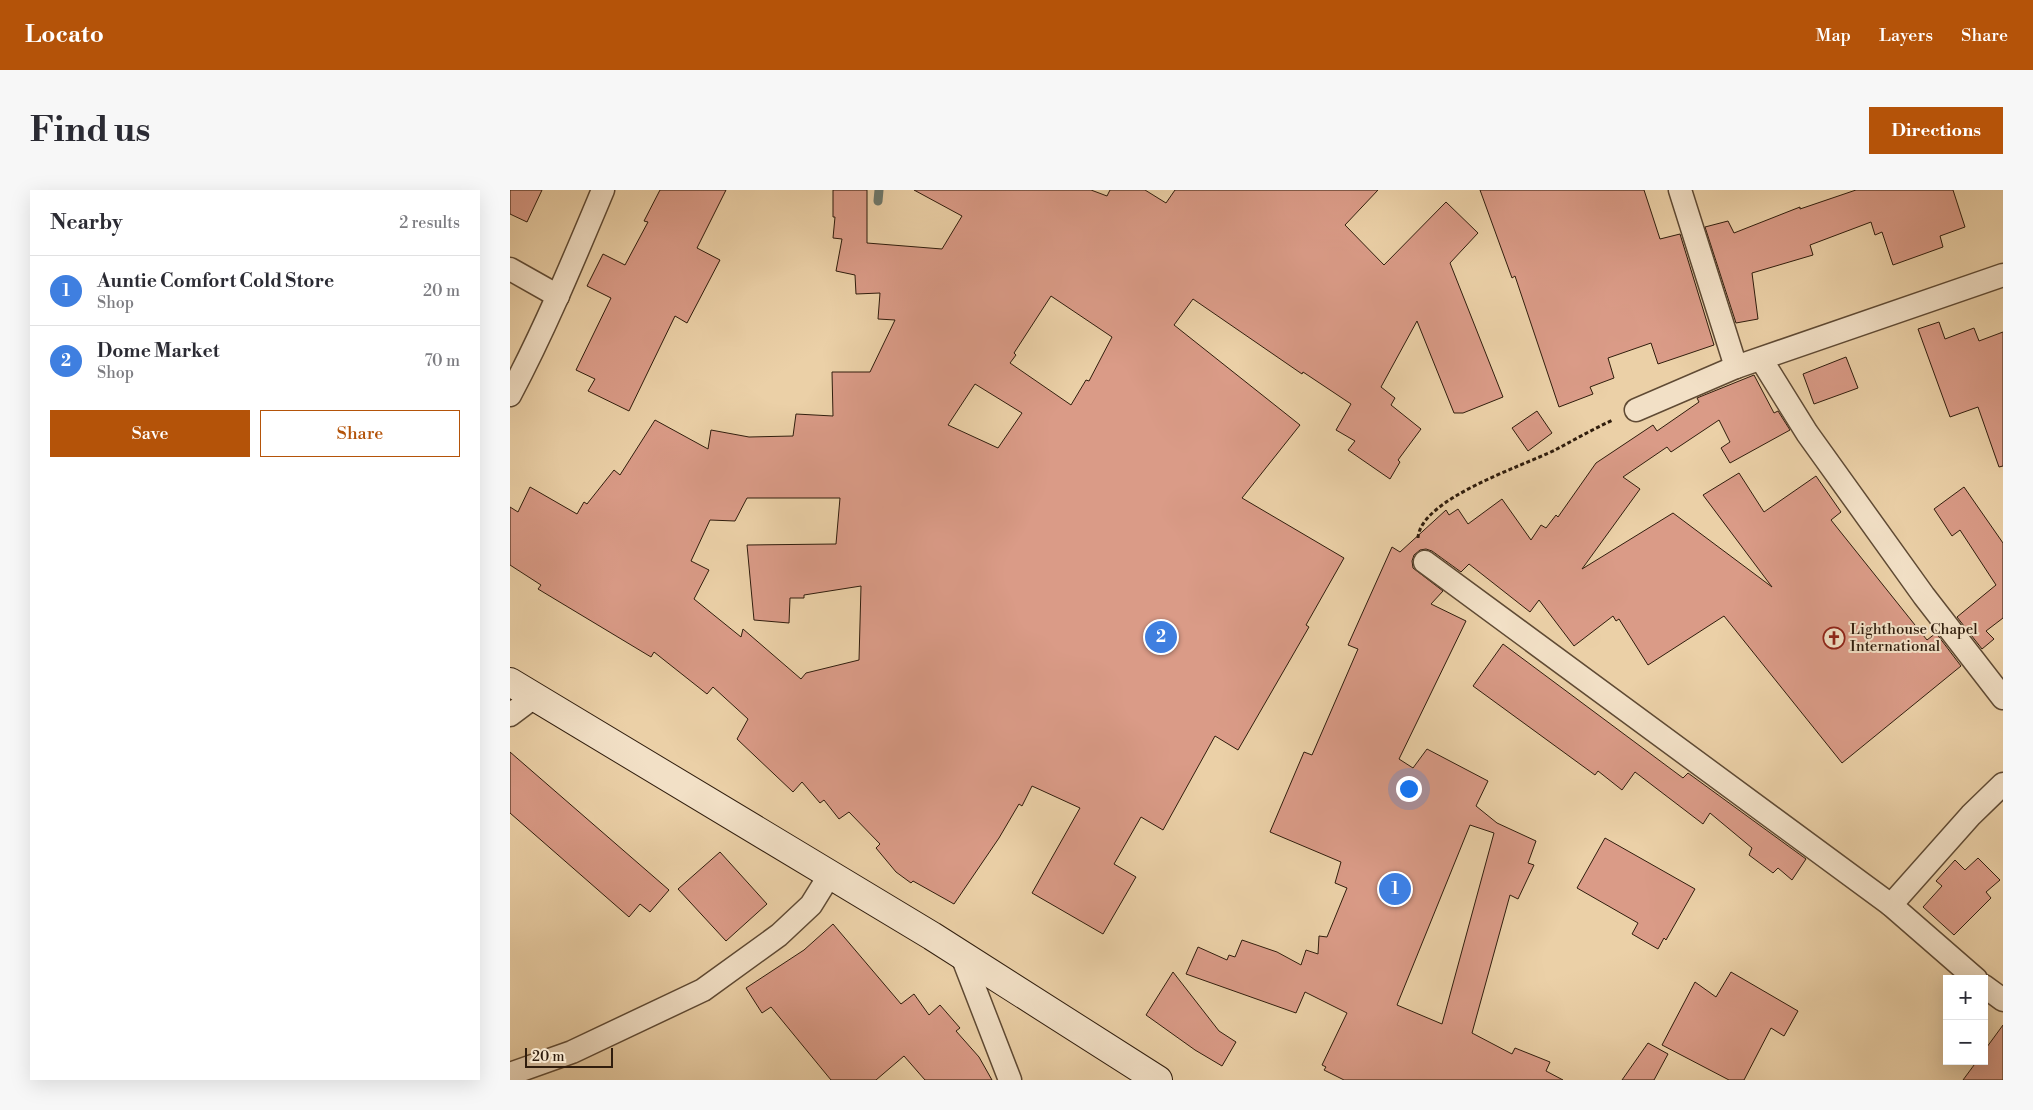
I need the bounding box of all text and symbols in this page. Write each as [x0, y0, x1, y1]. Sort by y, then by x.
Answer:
text: Locato [25, 20, 104, 50]
text: Map [1816, 24, 1851, 47]
text: Layers [1879, 24, 1933, 47]
text: Share [1961, 24, 2008, 47]
button: Directions [1869, 107, 2003, 154]
text: Find us [30, 109, 150, 152]
text: Nearby [50, 210, 123, 236]
text: 2 results [399, 213, 460, 233]
text: Auntie Comfort Cold Store [97, 269, 334, 293]
text: 1 [62, 281, 70, 301]
text: 20 m [423, 281, 460, 301]
text: Shop [97, 293, 134, 313]
text: Dome Market [97, 339, 219, 363]
text: 2 [61, 351, 71, 371]
text: 70 m [424, 351, 460, 371]
text: Shop [97, 363, 134, 383]
button: Save [50, 410, 250, 457]
button: Share [260, 410, 460, 457]
pin: 2 [1145, 618, 1177, 656]
place label: Lighthouse Chapel International [1850, 620, 1978, 656]
church icon: Lighthouse Chapel International [1822, 626, 1846, 650]
your location [1396, 776, 1422, 802]
pin: 1 [1379, 870, 1411, 908]
map controls [1943, 975, 1988, 1065]
button: + [1943, 975, 1988, 1020]
button: − [1943, 1020, 1988, 1065]
scale bar [525, 1045, 612, 1068]
text: 20 m [532, 1048, 564, 1066]

